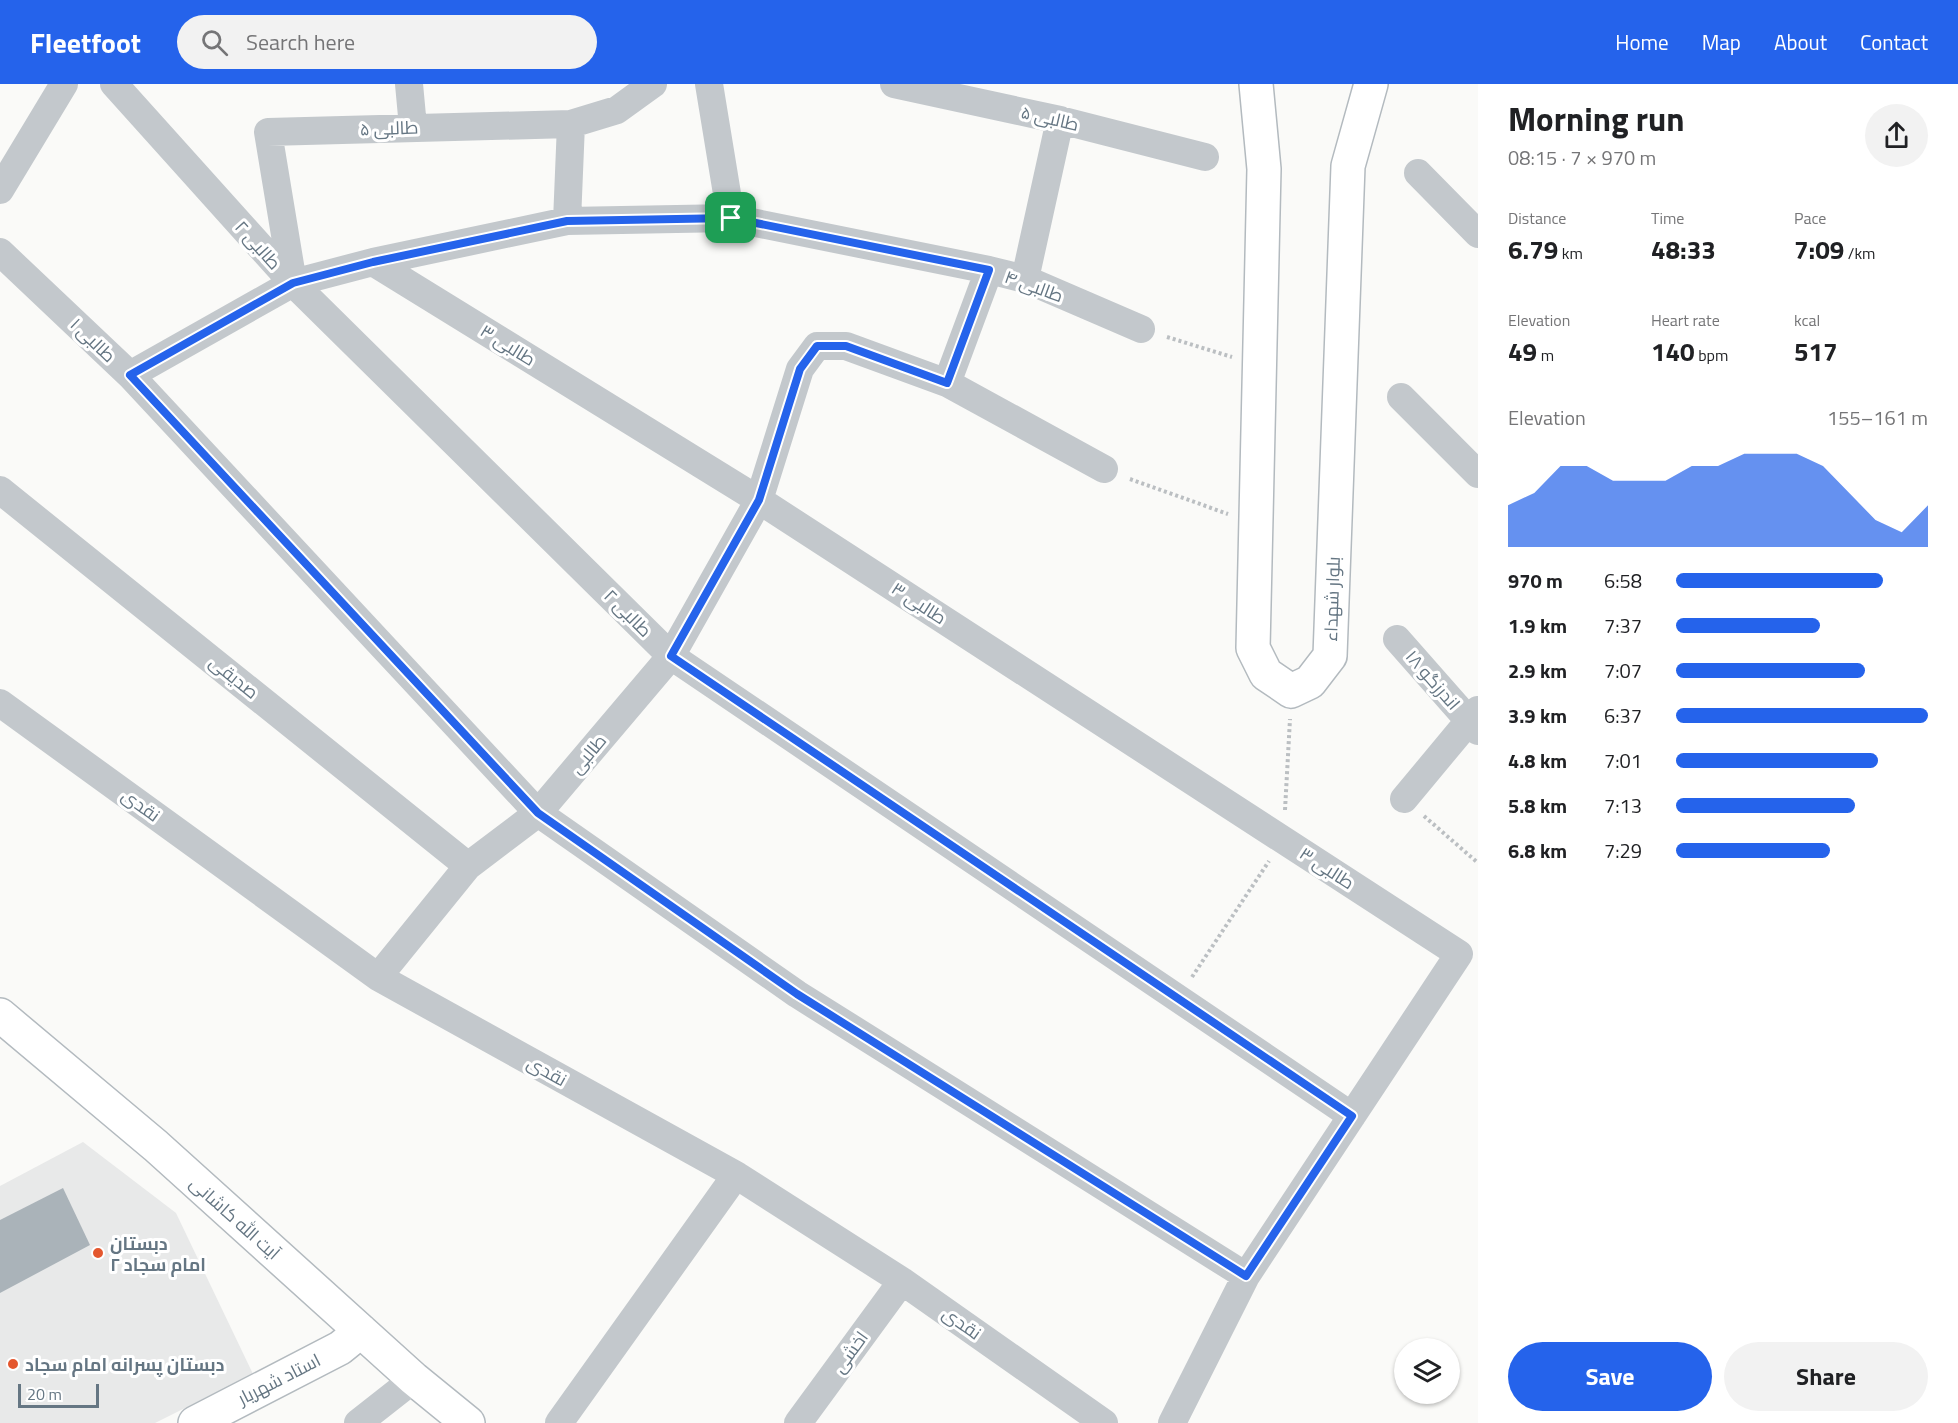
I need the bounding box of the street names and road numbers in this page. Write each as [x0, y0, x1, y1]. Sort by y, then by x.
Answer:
street label: طالبی ۵ [1018, 98, 1082, 138]
street label: طالبی ۵ [359, 113, 419, 143]
street label: طالبی ۲ [228, 214, 288, 276]
street label: طالبی ۴ [1001, 263, 1067, 309]
street label: طالبی ۱ [64, 311, 122, 369]
street label: طالبی ۳ [475, 317, 541, 373]
street label: بلوار شهداء [1317, 556, 1347, 642]
street label: طالبی ۳ [886, 575, 952, 631]
street label: طالبی ۲ [598, 583, 658, 643]
street label: اندرزگو ۱۸ [1399, 644, 1467, 716]
street label: صدیقی [204, 649, 264, 705]
street label: طالبی [563, 728, 613, 780]
street label: نقدی [116, 782, 166, 828]
street label: طالبی ۳ [1294, 840, 1360, 896]
street label: نقدی [522, 1049, 572, 1093]
street label: آیت الله کاشانی [184, 1170, 286, 1266]
street label: نقدی [937, 1300, 987, 1346]
street label: اخشی [825, 1325, 875, 1379]
street label: استاد شهریار [232, 1347, 325, 1412]

